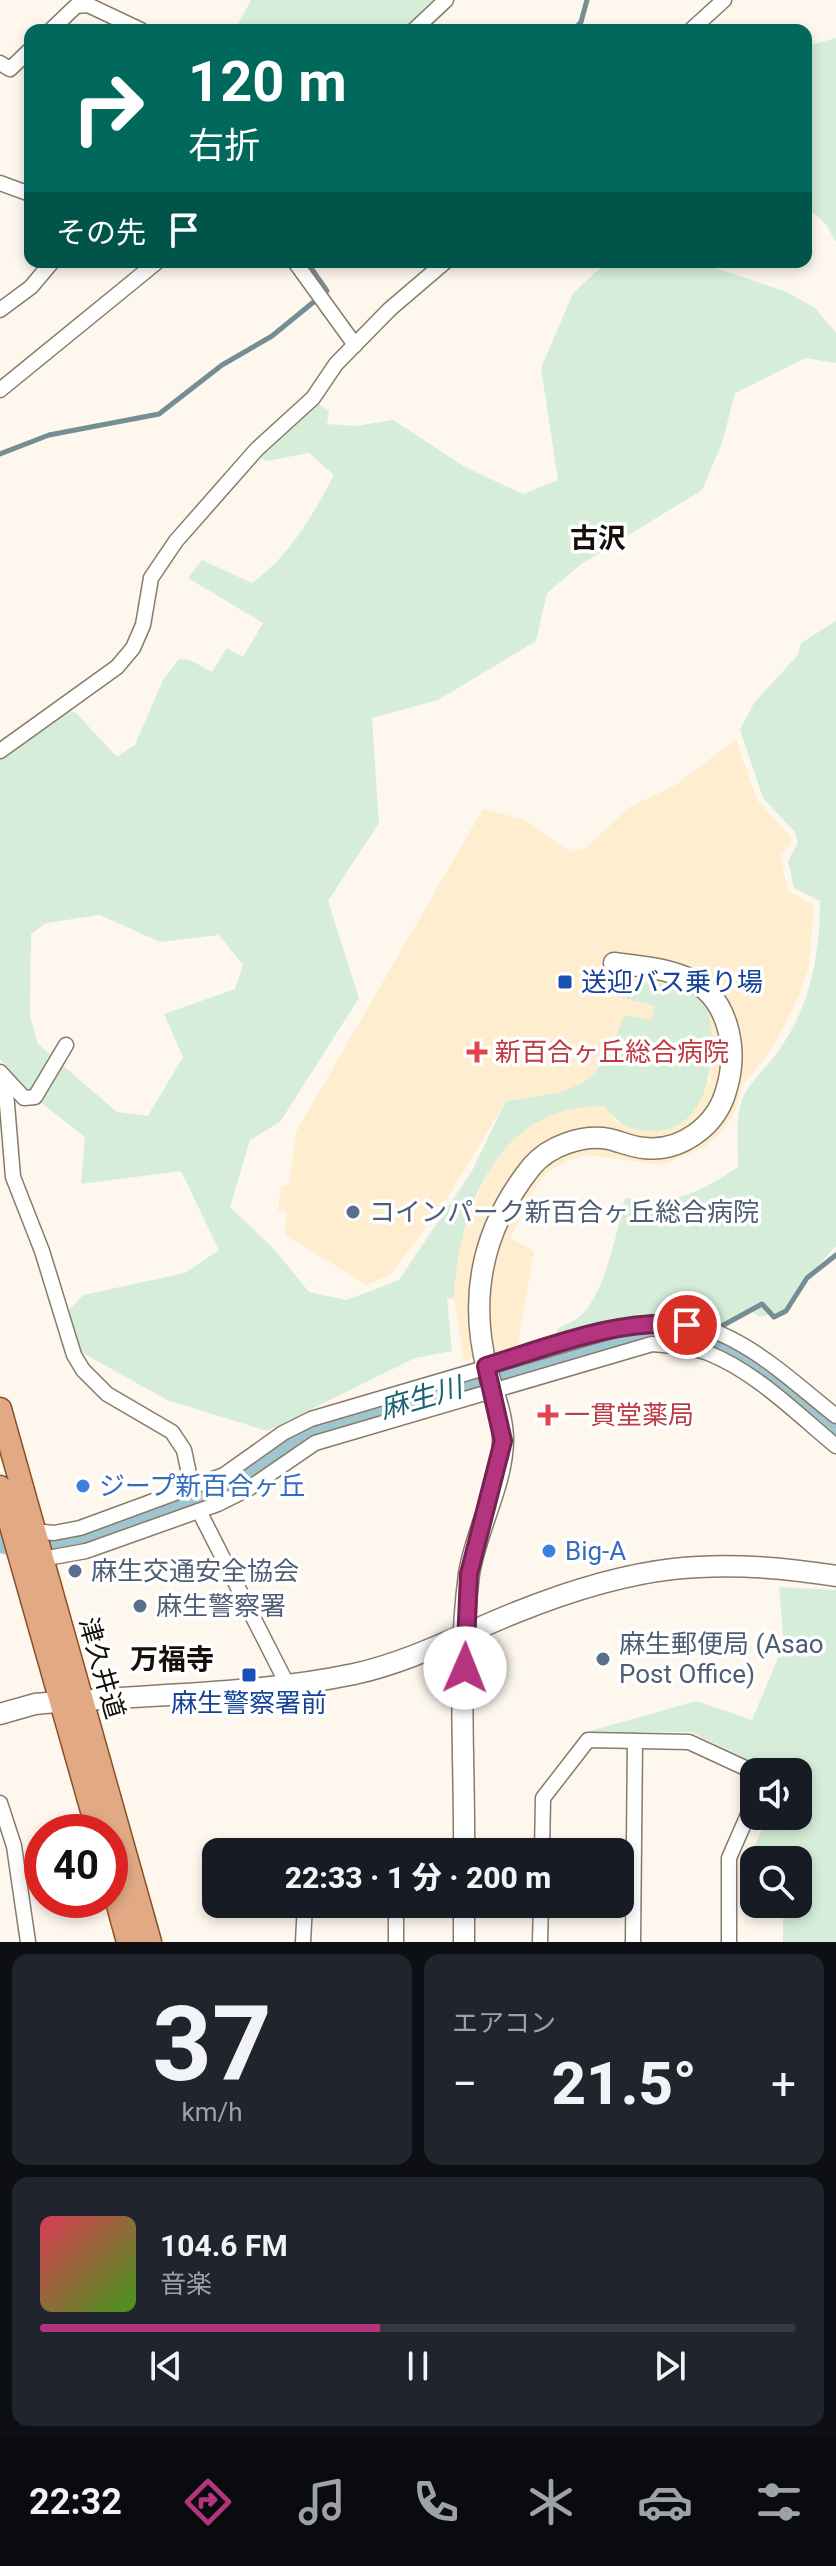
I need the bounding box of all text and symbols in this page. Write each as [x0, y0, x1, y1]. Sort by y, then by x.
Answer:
text: 120 m [188, 49, 347, 115]
icon: right [56, 56, 160, 160]
text: 右折 [188, 125, 260, 167]
icon: arrive [162, 208, 206, 252]
text: その先 [56, 215, 146, 250]
district label: 古沢 [570, 522, 626, 555]
place label: 送迎バス乗り場 [581, 967, 763, 997]
marker: 送迎バス乗り場 [556, 973, 574, 991]
place label: 新百合ヶ丘総合病院 [495, 1037, 729, 1067]
marker: 新百合ヶ丘総合病院 [466, 1041, 488, 1063]
place label: コインパーク新百合ヶ丘総合病院 [369, 1197, 759, 1227]
marker: コインパーク新百合ヶ丘総合病院 [344, 1203, 362, 1221]
pin [653, 1291, 721, 1359]
icon: arrive [665, 1303, 709, 1347]
water label: 麻生川 [376, 1370, 469, 1425]
place label: 一貫堂薬局 [564, 1400, 694, 1430]
marker: 一貫堂薬局 [539, 1406, 557, 1424]
place label: ジープ新百合ヶ丘 [99, 1471, 305, 1501]
marker: ジープ新百合ヶ丘 [74, 1477, 92, 1495]
place label: Big-A [565, 1536, 626, 1566]
marker: Big-A [540, 1542, 558, 1560]
place label: 麻生交通安全協会 [91, 1556, 299, 1586]
marker: 麻生交通安全協会 [66, 1562, 84, 1580]
place label: 麻生警察署 [156, 1591, 286, 1621]
marker: 麻生警察署 [131, 1597, 149, 1615]
street label: 津久井道 [73, 1614, 131, 1722]
position arrow [423, 1626, 507, 1710]
place label: 麻生郵便局 (Asao Post Office) [619, 1629, 824, 1689]
district label: 万福寺 [130, 1643, 214, 1676]
marker: 麻生郵便局 (Asao Post Office) [594, 1650, 612, 1668]
marker: 麻生警察署前 [240, 1666, 258, 1684]
place label: 麻生警察署前 [171, 1688, 327, 1718]
map controls [740, 1758, 812, 1918]
button: sound [740, 1758, 812, 1830]
speed limit sign: 40 [24, 1814, 128, 1918]
button: search [740, 1846, 812, 1918]
text: 22:33 · 1 分 · 200 m [285, 1860, 551, 1895]
text: 37 [152, 1984, 272, 2105]
text: エアコン [452, 2008, 556, 2038]
text: 21.5° [552, 2048, 697, 2119]
text: − [452, 2058, 477, 2110]
text: + [771, 2058, 796, 2110]
text: km/h [181, 2097, 243, 2127]
text: 104.6 FM [160, 2228, 288, 2263]
text: 音楽 [160, 2269, 212, 2299]
icon: previous [144, 2344, 188, 2388]
icon: pause [396, 2344, 440, 2388]
icon: next [648, 2344, 692, 2388]
icon: directions [180, 2474, 236, 2530]
icon: music [294, 2474, 350, 2530]
icon: phone [408, 2474, 464, 2530]
icon: climate [523, 2474, 579, 2530]
icon: car [637, 2474, 693, 2530]
icon: filters [751, 2474, 807, 2530]
text: 22:32 [29, 2481, 122, 2523]

